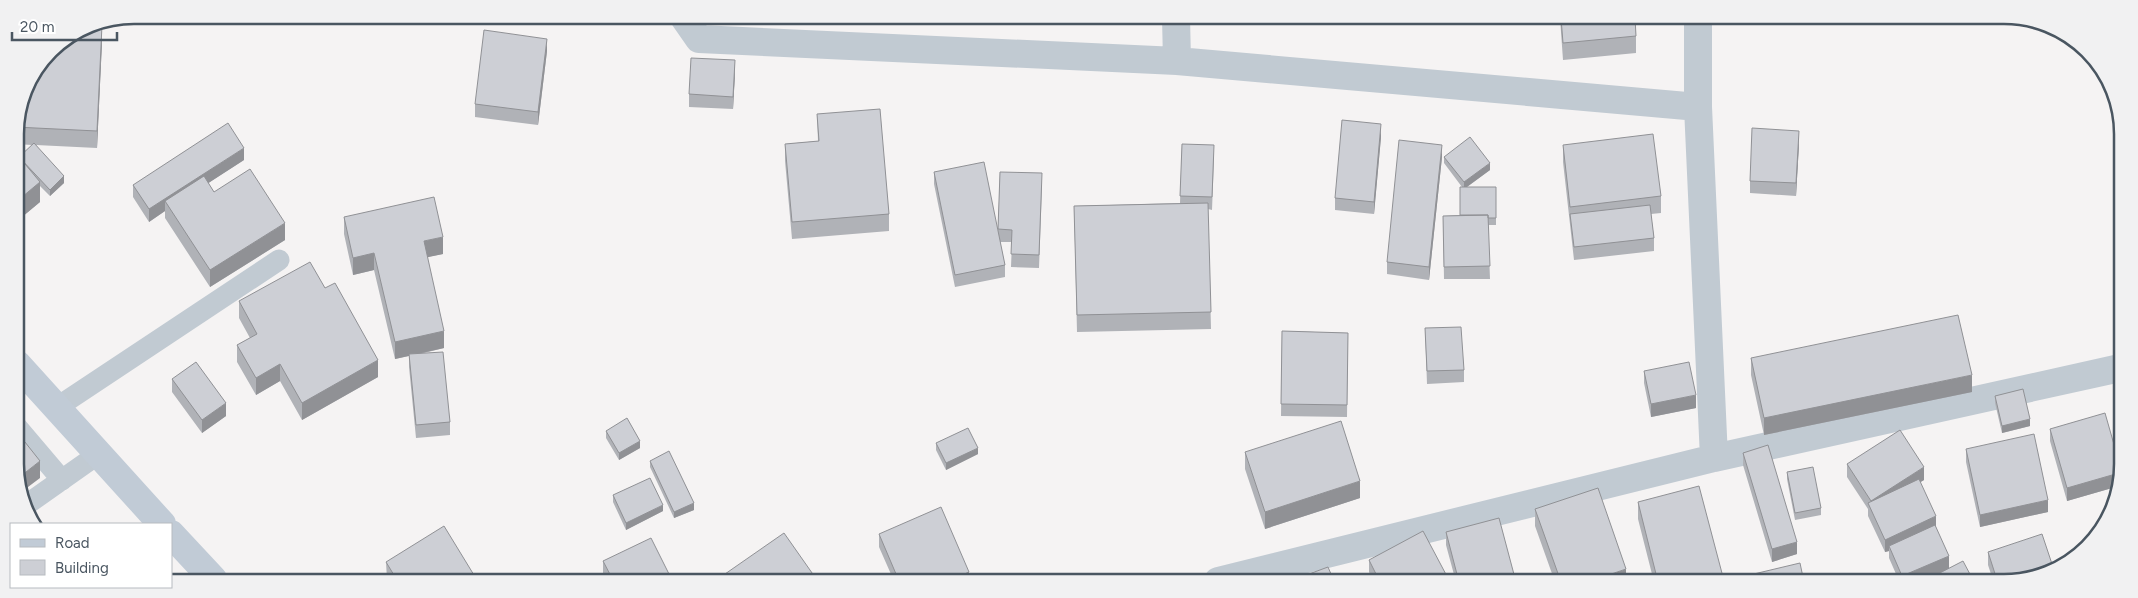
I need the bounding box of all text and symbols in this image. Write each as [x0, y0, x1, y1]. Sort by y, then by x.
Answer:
scale bar [12, 10, 118, 42]
text: 20 m [20, 18, 54, 36]
legend [10, 523, 172, 588]
text: Road [55, 534, 90, 552]
text: Building [55, 559, 109, 577]

